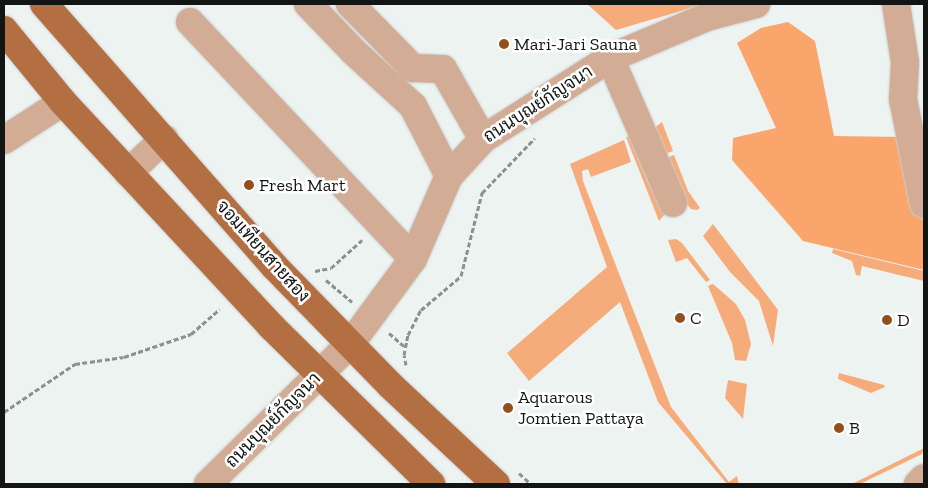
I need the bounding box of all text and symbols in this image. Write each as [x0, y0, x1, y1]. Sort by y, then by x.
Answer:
place label: Mari-Jari Sauna [514, 33, 637, 55]
marker: Mari-Jari Sauna [498, 38, 510, 50]
street label: ถนนบุณย์กัญจนา [479, 61, 597, 147]
place label: Fresh Mart [259, 174, 346, 196]
marker: Fresh Mart [243, 179, 255, 191]
street label: จอมเทียนสายสอง [212, 196, 314, 306]
place label: C [690, 307, 702, 329]
place label: D [897, 309, 910, 331]
marker: C [674, 312, 686, 324]
marker: D [881, 314, 893, 326]
street label: ถนนบุณย์กัญจนา [221, 368, 325, 472]
place label: Aquarous Jomtien Pattaya [518, 387, 644, 429]
marker: Aquarous Jomtien Pattaya [502, 402, 514, 414]
place label: B [849, 417, 860, 439]
marker: B [833, 422, 845, 434]

